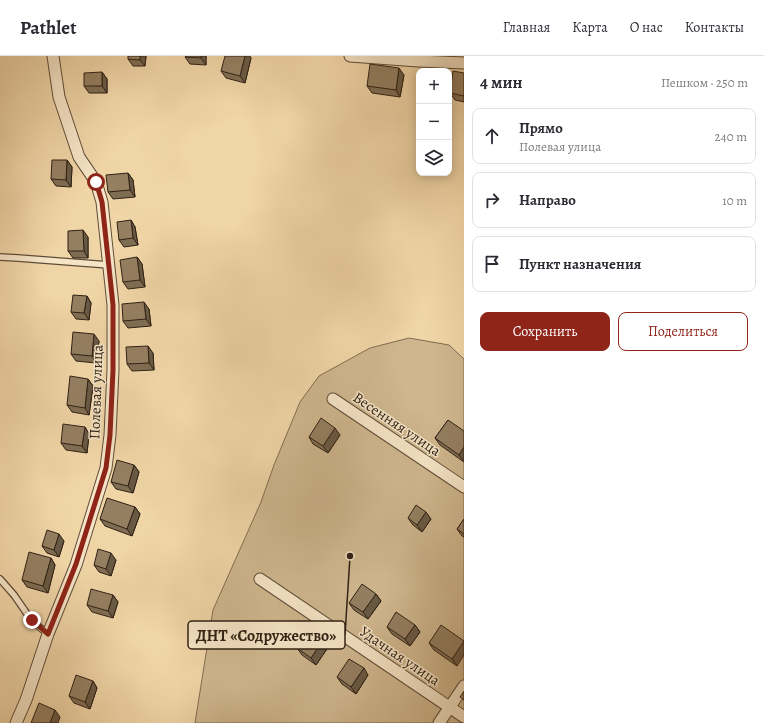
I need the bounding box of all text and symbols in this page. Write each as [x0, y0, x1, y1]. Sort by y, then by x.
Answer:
text: Pathlet [20, 15, 76, 41]
text: Главная [503, 18, 550, 37]
text: Карта [572, 18, 608, 37]
text: О нас [630, 18, 663, 37]
text: Контакты [685, 18, 744, 37]
map controls [416, 68, 452, 176]
button: + [416, 68, 452, 104]
text: 4 мин [480, 71, 523, 94]
text: Пешком · 250 m [661, 74, 748, 91]
button: − [416, 104, 452, 140]
text: Прямо [519, 118, 563, 138]
icon: ahead [481, 125, 503, 147]
text: 240 m [715, 128, 747, 145]
text: Полевая улица [519, 138, 601, 155]
button: layers [416, 140, 452, 176]
route start [87, 173, 105, 191]
icon: right [481, 189, 503, 211]
text: Направо [519, 190, 576, 210]
text: 10 m [722, 192, 747, 209]
icon: arrive [481, 253, 503, 275]
text: Пункт назначения [519, 254, 641, 274]
button: Сохранить [480, 312, 610, 351]
button: Поделиться [618, 312, 748, 351]
street label: Полевая улица [84, 344, 108, 440]
street label: Весенняя улица [349, 387, 445, 461]
route end [23, 611, 41, 629]
callout: ДНТ «Содружество» [188, 621, 345, 649]
street label: Удачная улица [356, 622, 444, 690]
text: ДНТ «Содружество» [196, 625, 336, 647]

